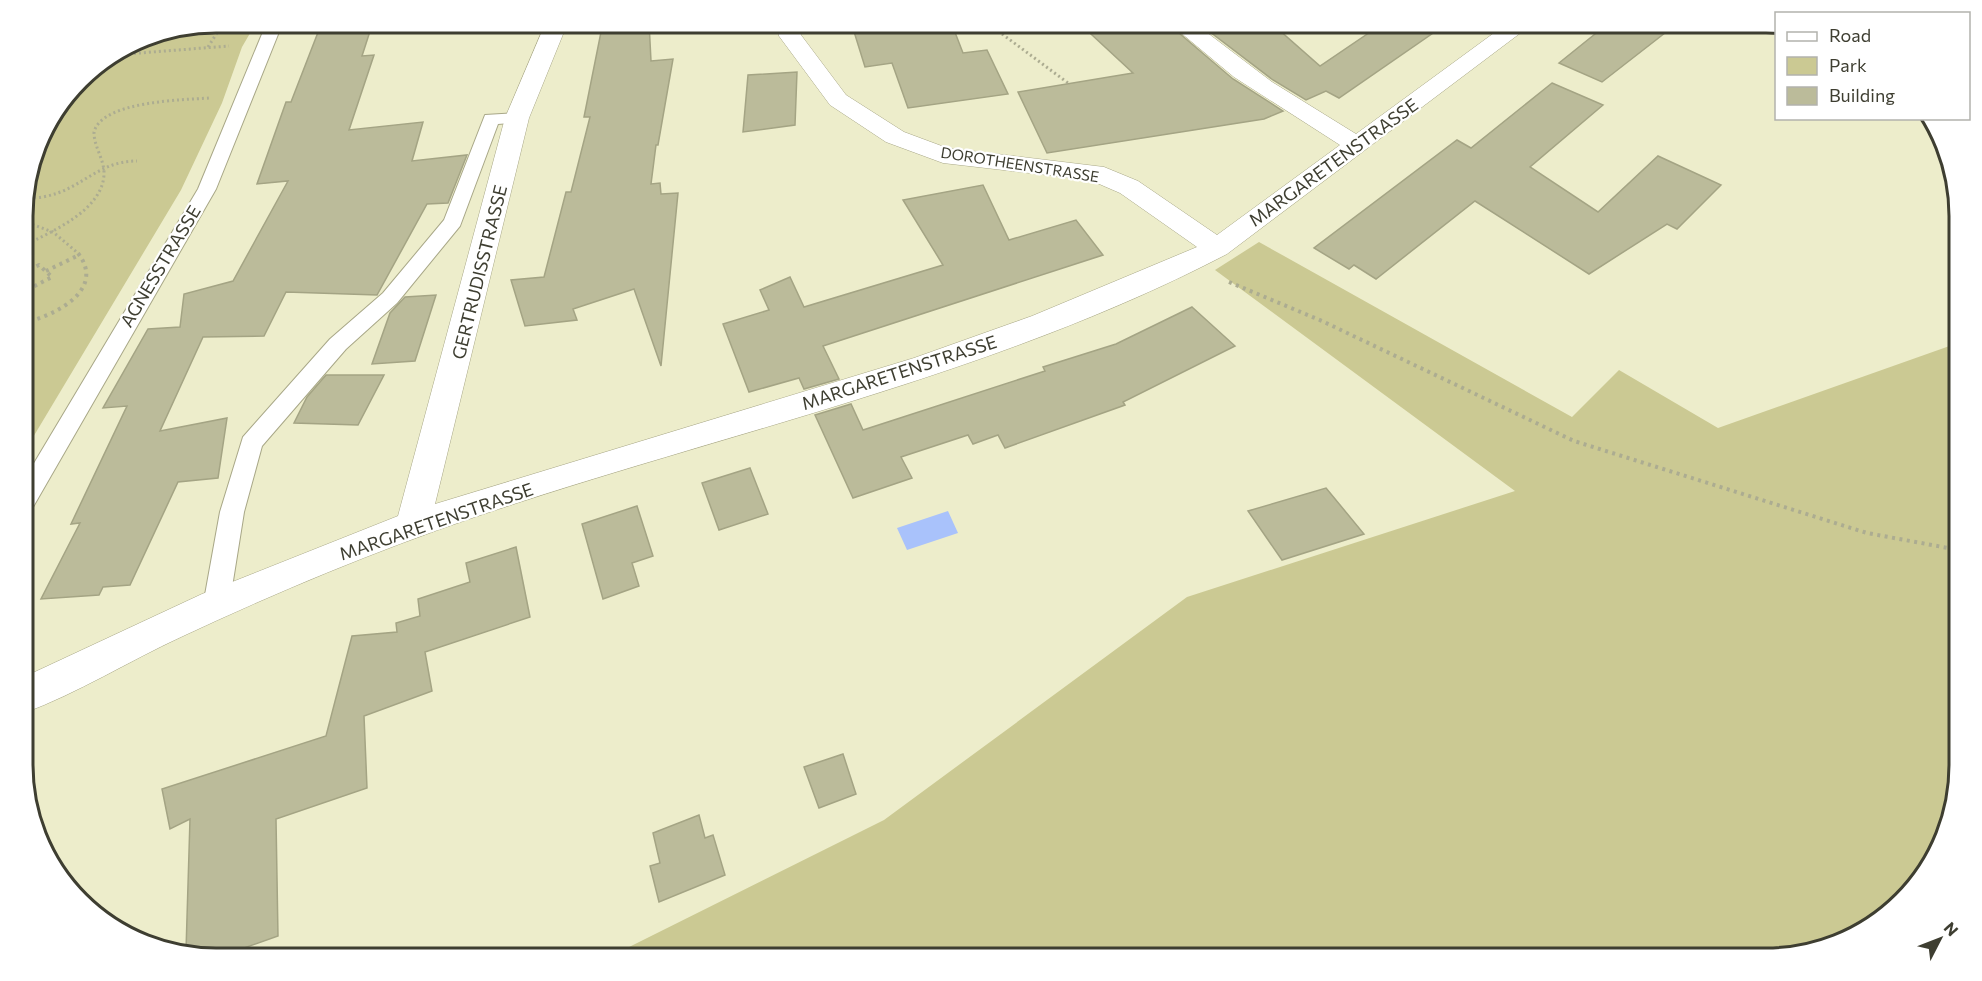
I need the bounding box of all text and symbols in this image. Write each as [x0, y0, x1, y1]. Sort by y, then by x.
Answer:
legend [1775, 12, 1970, 120]
text: Road [1829, 24, 1871, 46]
text: Park [1829, 54, 1867, 76]
text: Building [1829, 84, 1895, 106]
street label: MARGARETENSTRASSE [1244, 93, 1422, 231]
street label: DOROTHEENSTRASSE [940, 143, 1101, 185]
street label: GERTRUDISSTRASSE [447, 183, 511, 361]
street label: AGNESSTRASSE [115, 201, 205, 331]
street label: MARGARETENSTRASSE [799, 330, 999, 414]
street label: MARGARETENSTRASSE [336, 477, 536, 565]
north arrow [1910, 909, 1970, 969]
text: N [1940, 918, 1963, 939]

